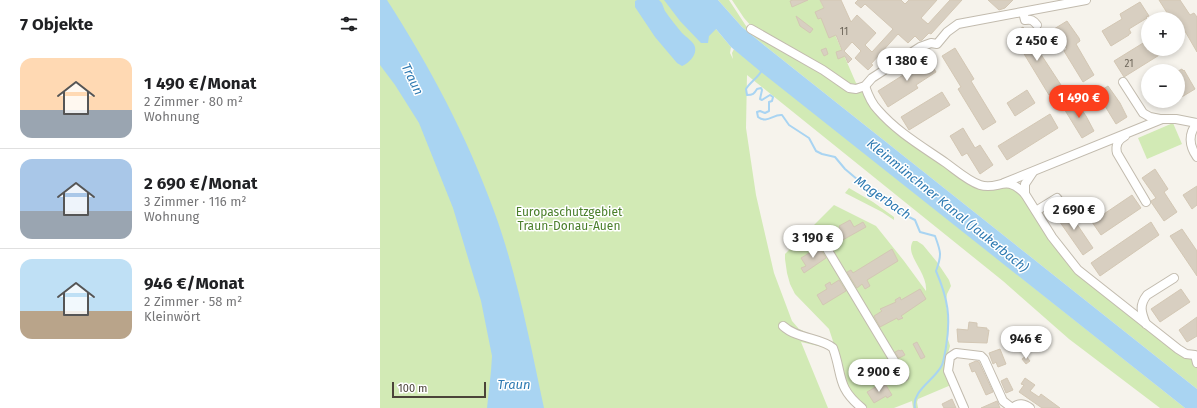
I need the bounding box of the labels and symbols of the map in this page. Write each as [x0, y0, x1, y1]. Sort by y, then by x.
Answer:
house number: 11 [840, 26, 848, 38]
pin: 2 450 € [1000, 28, 1074, 62]
pin: 1 380 € [870, 48, 944, 82]
house number: 21 [1124, 58, 1134, 70]
water label: Traun [399, 61, 427, 97]
pin: 1 490 € [1042, 85, 1116, 119]
water label: Kleinmünchner Kanal (Jaukerbach) [864, 136, 1031, 275]
water label: Magerbach [852, 173, 914, 222]
pin: 2 690 € [1037, 197, 1111, 231]
park label: Europaschutzgebiet Traun-Donau-Auen [516, 205, 623, 233]
pin: 3 190 € [776, 225, 850, 259]
pin: 946 € [998, 326, 1054, 360]
pin: 2 900 € [842, 359, 916, 393]
water label: Traun [497, 377, 531, 392]
scale bar [392, 380, 486, 399]

